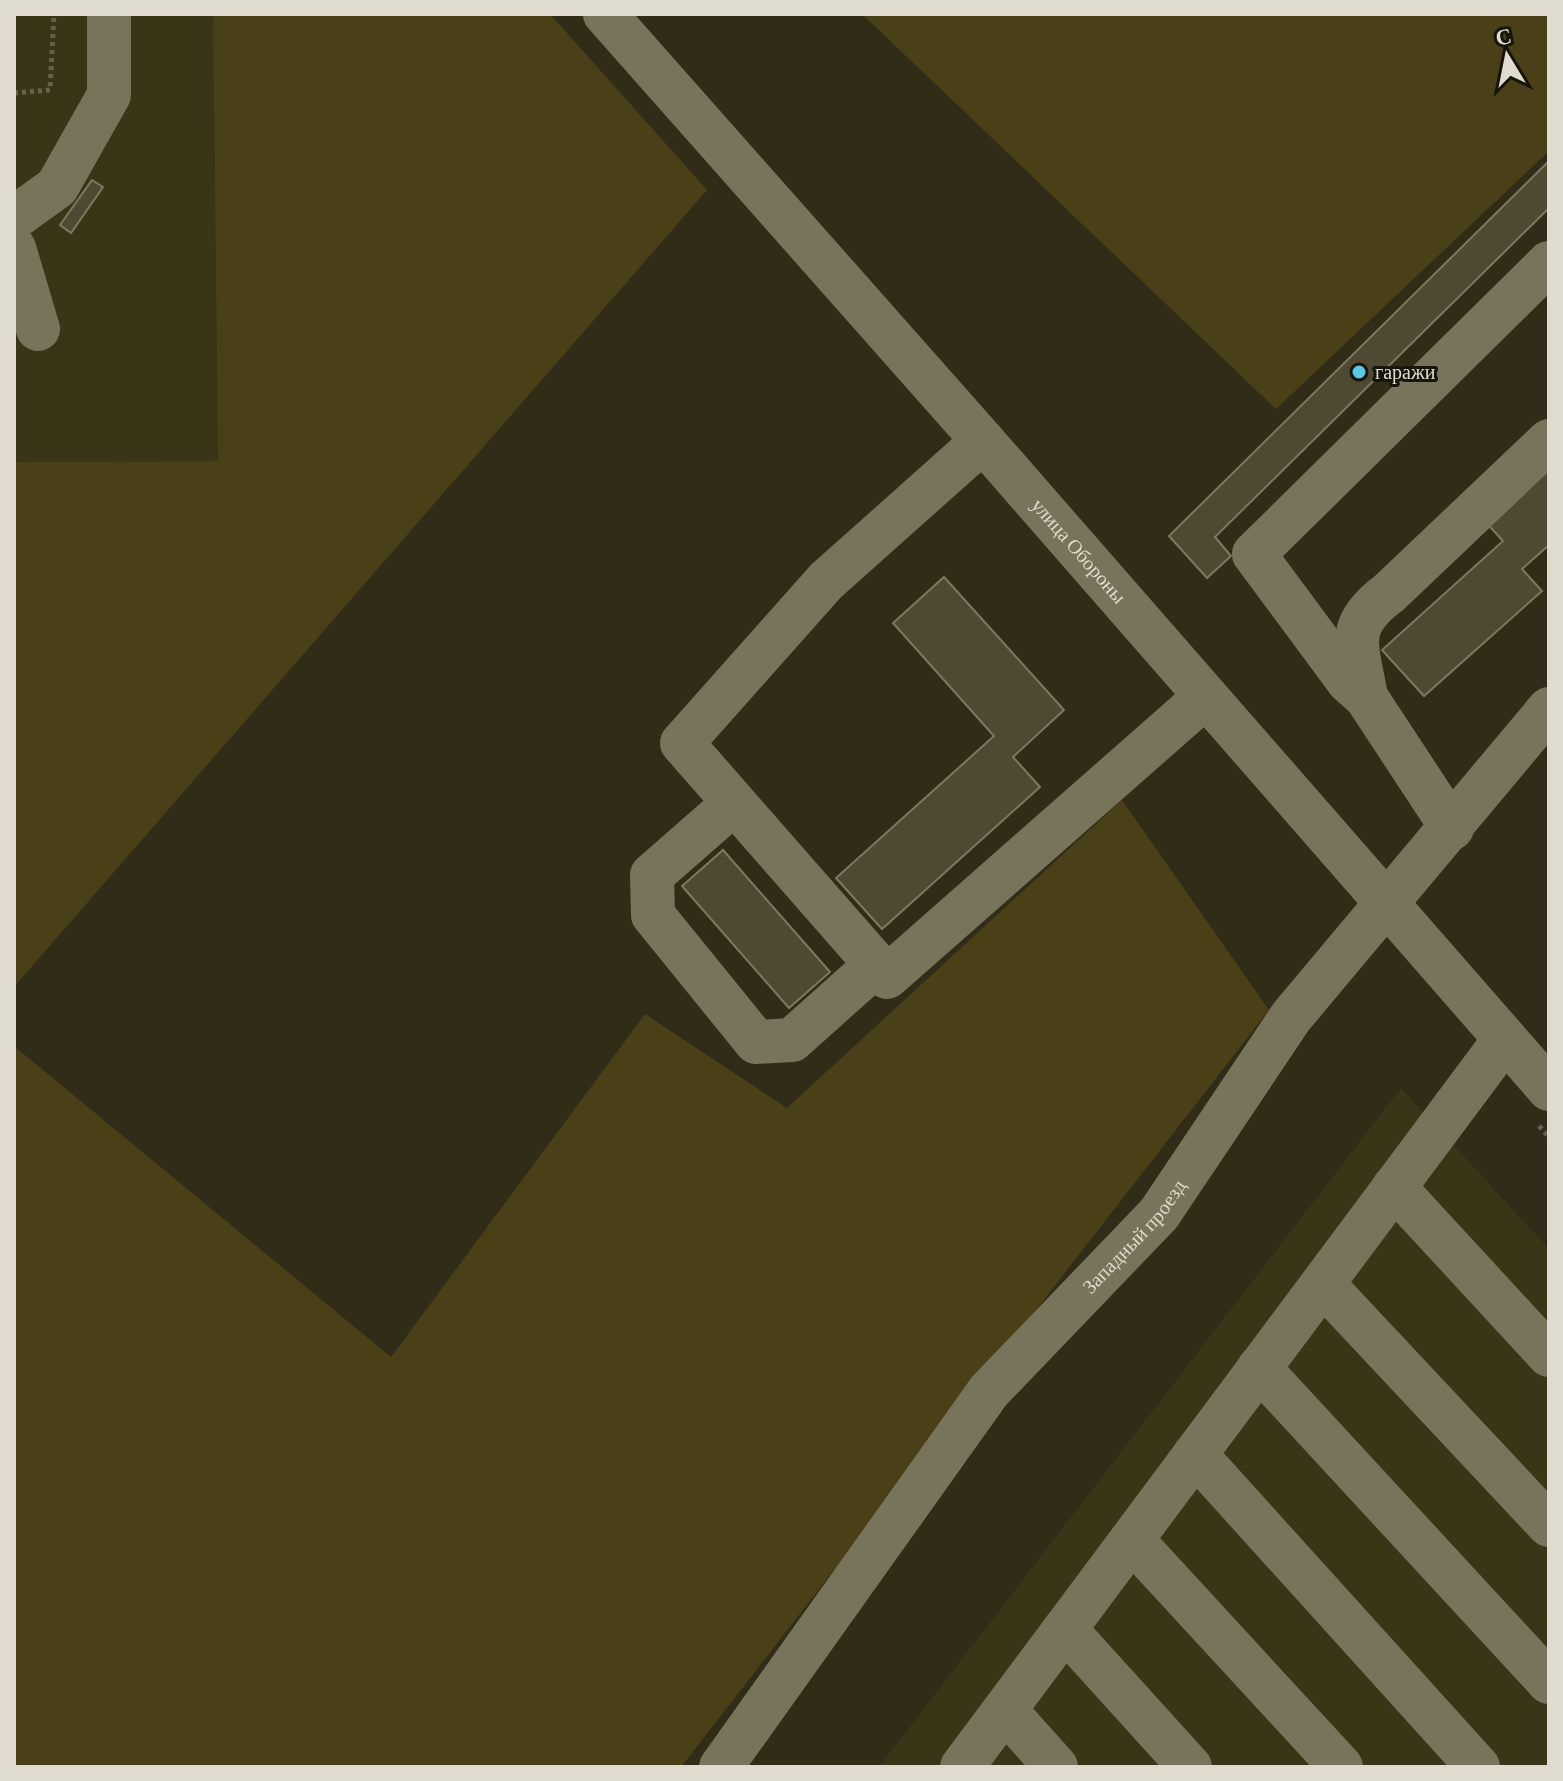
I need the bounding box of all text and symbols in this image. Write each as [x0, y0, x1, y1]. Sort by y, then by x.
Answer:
north arrow [1467, 16, 1547, 96]
text: С [1494, 23, 1514, 50]
place label: гаражи [1375, 361, 1436, 384]
marker: гаражи [1350, 363, 1368, 381]
street label: улица Обороны [1026, 494, 1131, 608]
street label: Западный проезд [1078, 1175, 1191, 1298]

